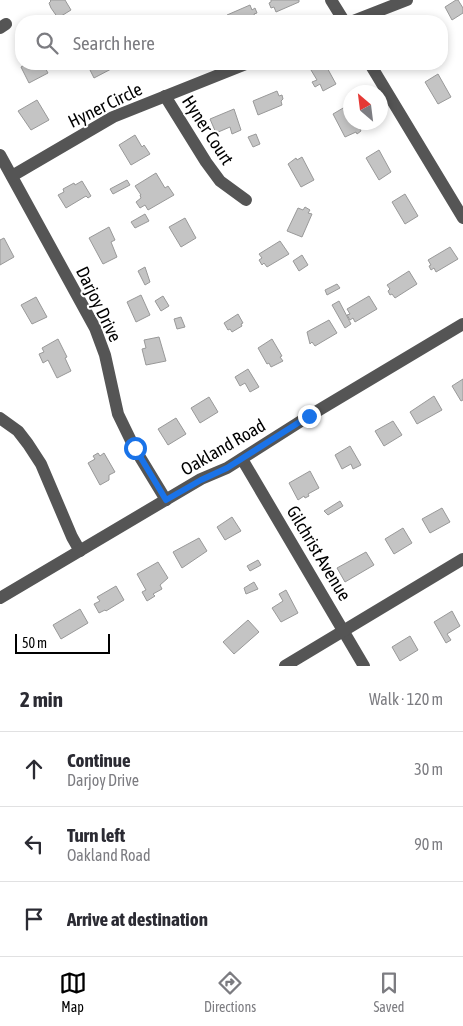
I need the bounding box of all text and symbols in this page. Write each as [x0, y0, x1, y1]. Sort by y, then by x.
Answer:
search box [15, 15, 448, 70]
icon: search [33, 29, 61, 57]
text: Search here [73, 32, 155, 54]
street label: Hyner Circle [65, 78, 145, 132]
north arrow [343, 85, 388, 130]
street label: Hyner Court [178, 92, 238, 168]
street label: Darjoy Drive [72, 263, 126, 345]
route end [298, 405, 321, 428]
street label: Oakland Road [177, 414, 269, 480]
route start [124, 437, 147, 460]
street label: Gilchrist Avenue [282, 502, 356, 604]
scale bar [15, 631, 110, 654]
text: 50 m [22, 635, 47, 651]
text: 2 min [20, 687, 63, 711]
text: Walk · 120 m [369, 690, 443, 708]
text: Continue [67, 749, 131, 771]
icon: ahead [20, 755, 48, 783]
text: 30 m [414, 760, 443, 778]
text: Darjoy Drive [67, 771, 139, 789]
text: Turn left [67, 824, 125, 846]
icon: left [20, 830, 48, 858]
text: 90 m [414, 835, 443, 853]
text: Oakland Road [67, 846, 151, 864]
icon: arrive [20, 905, 48, 933]
text: Arrive at destination [67, 908, 208, 930]
tab: Map [59, 969, 87, 1015]
tab: Directions [204, 969, 256, 1015]
tab: Saved [373, 969, 404, 1015]

